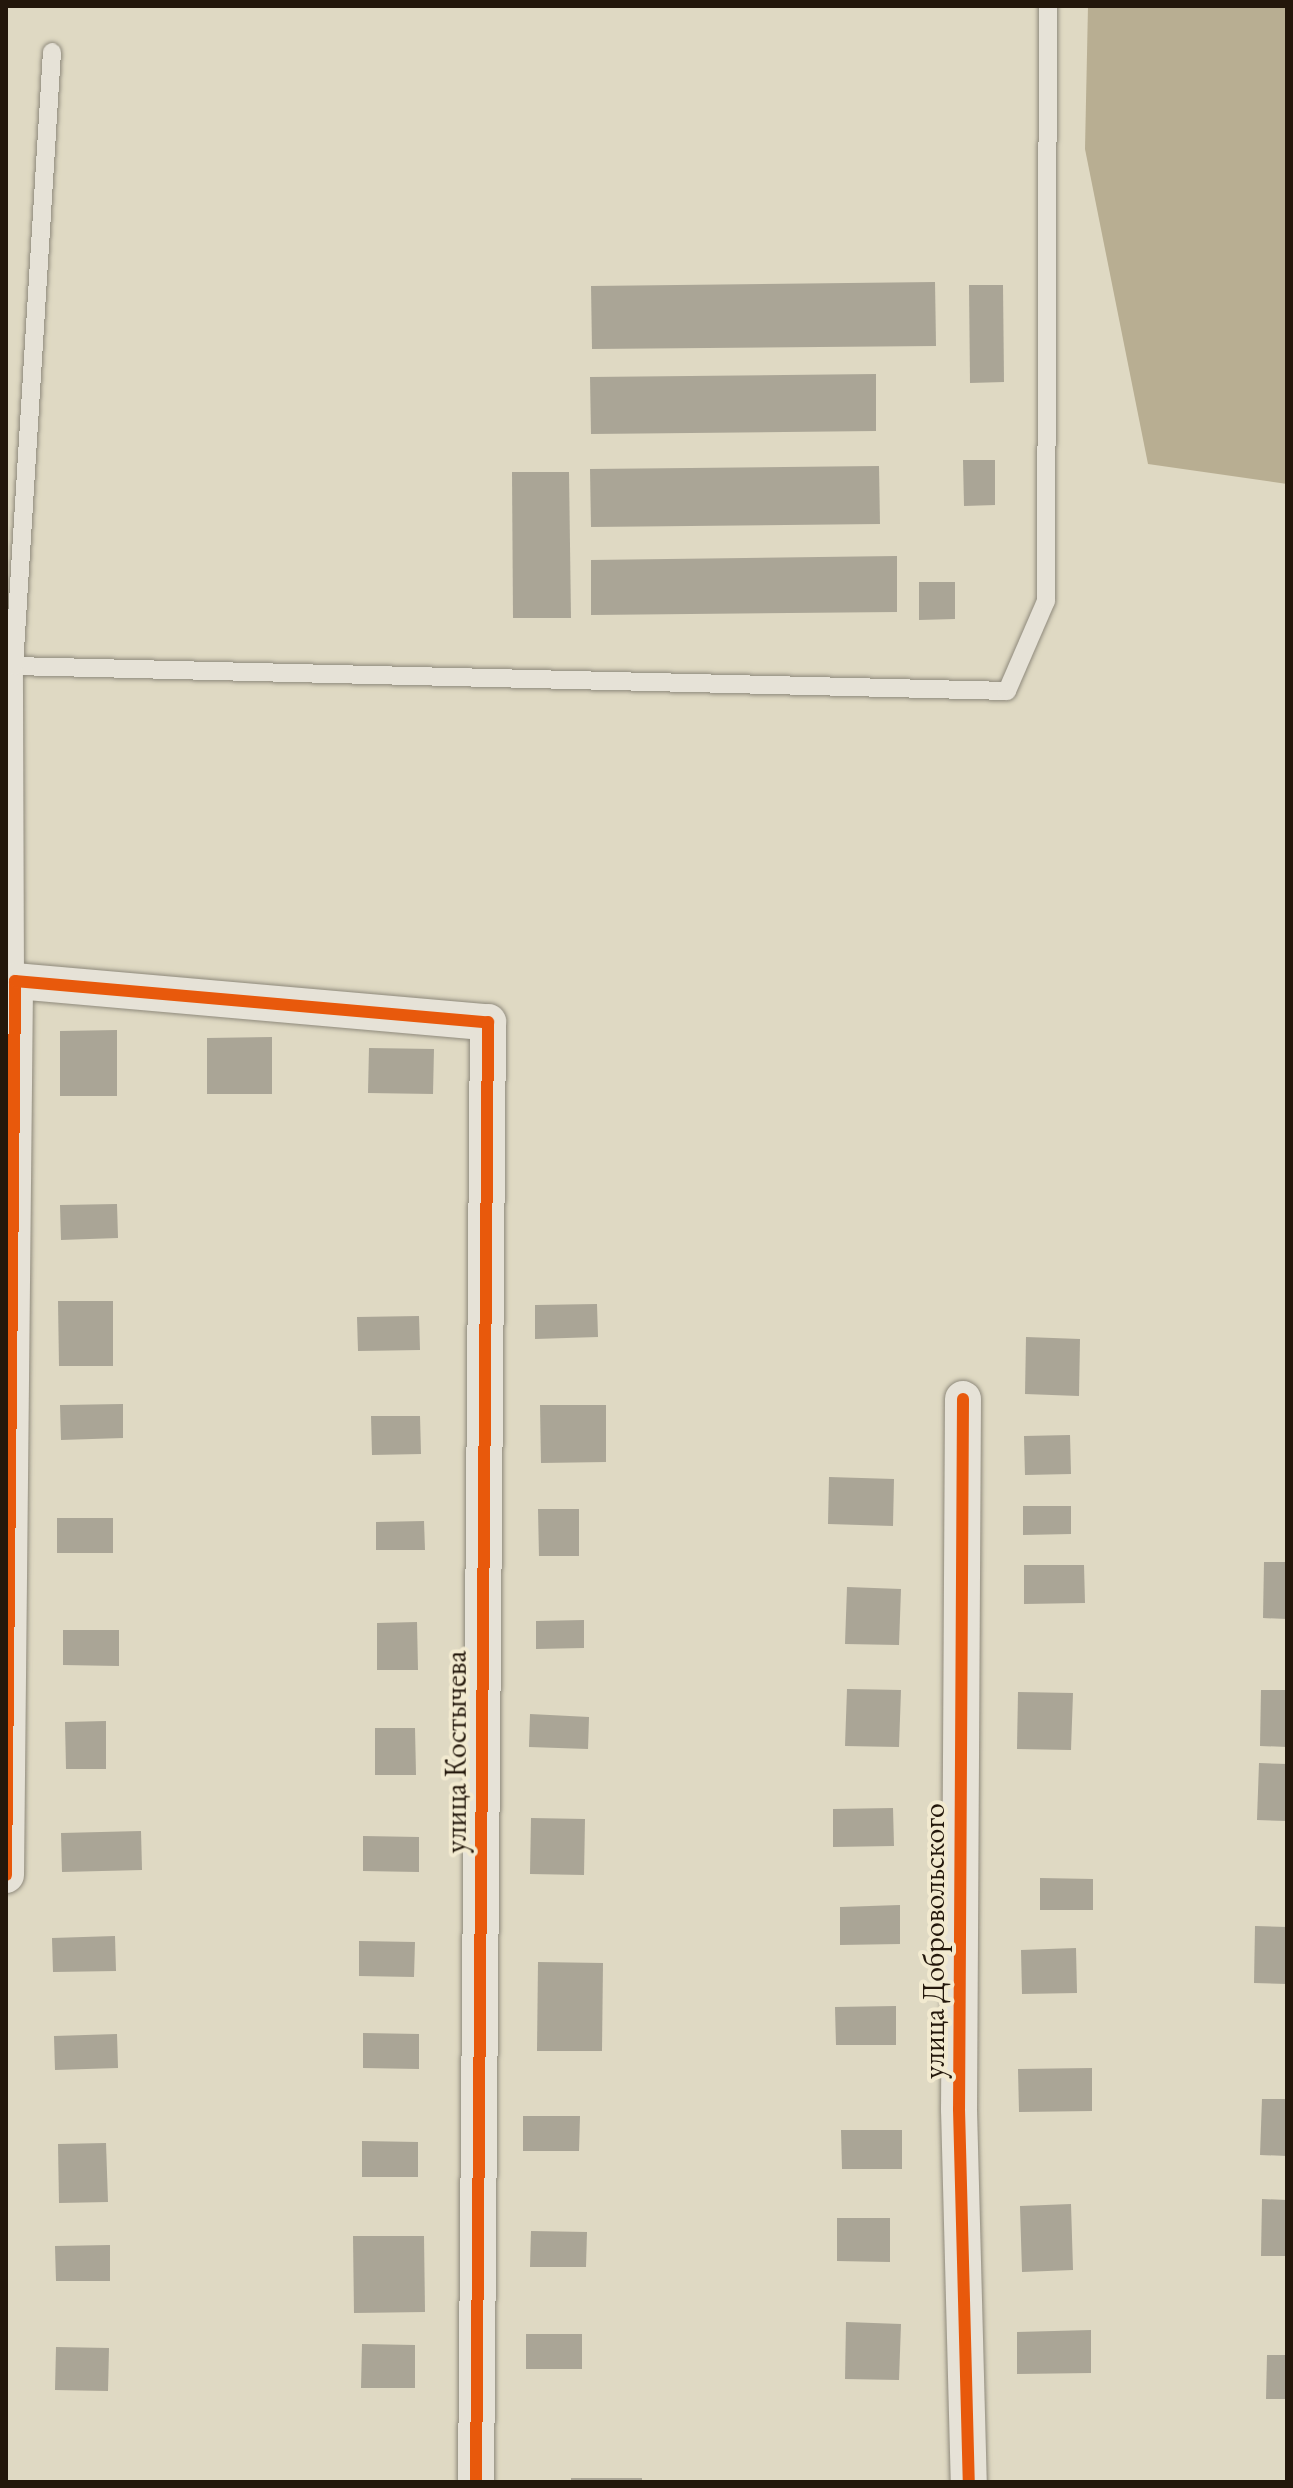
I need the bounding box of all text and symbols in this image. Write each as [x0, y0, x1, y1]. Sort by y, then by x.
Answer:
street label: улица Костычева [438, 1651, 474, 1853]
street label: улица Добровольского [916, 1803, 952, 2079]

